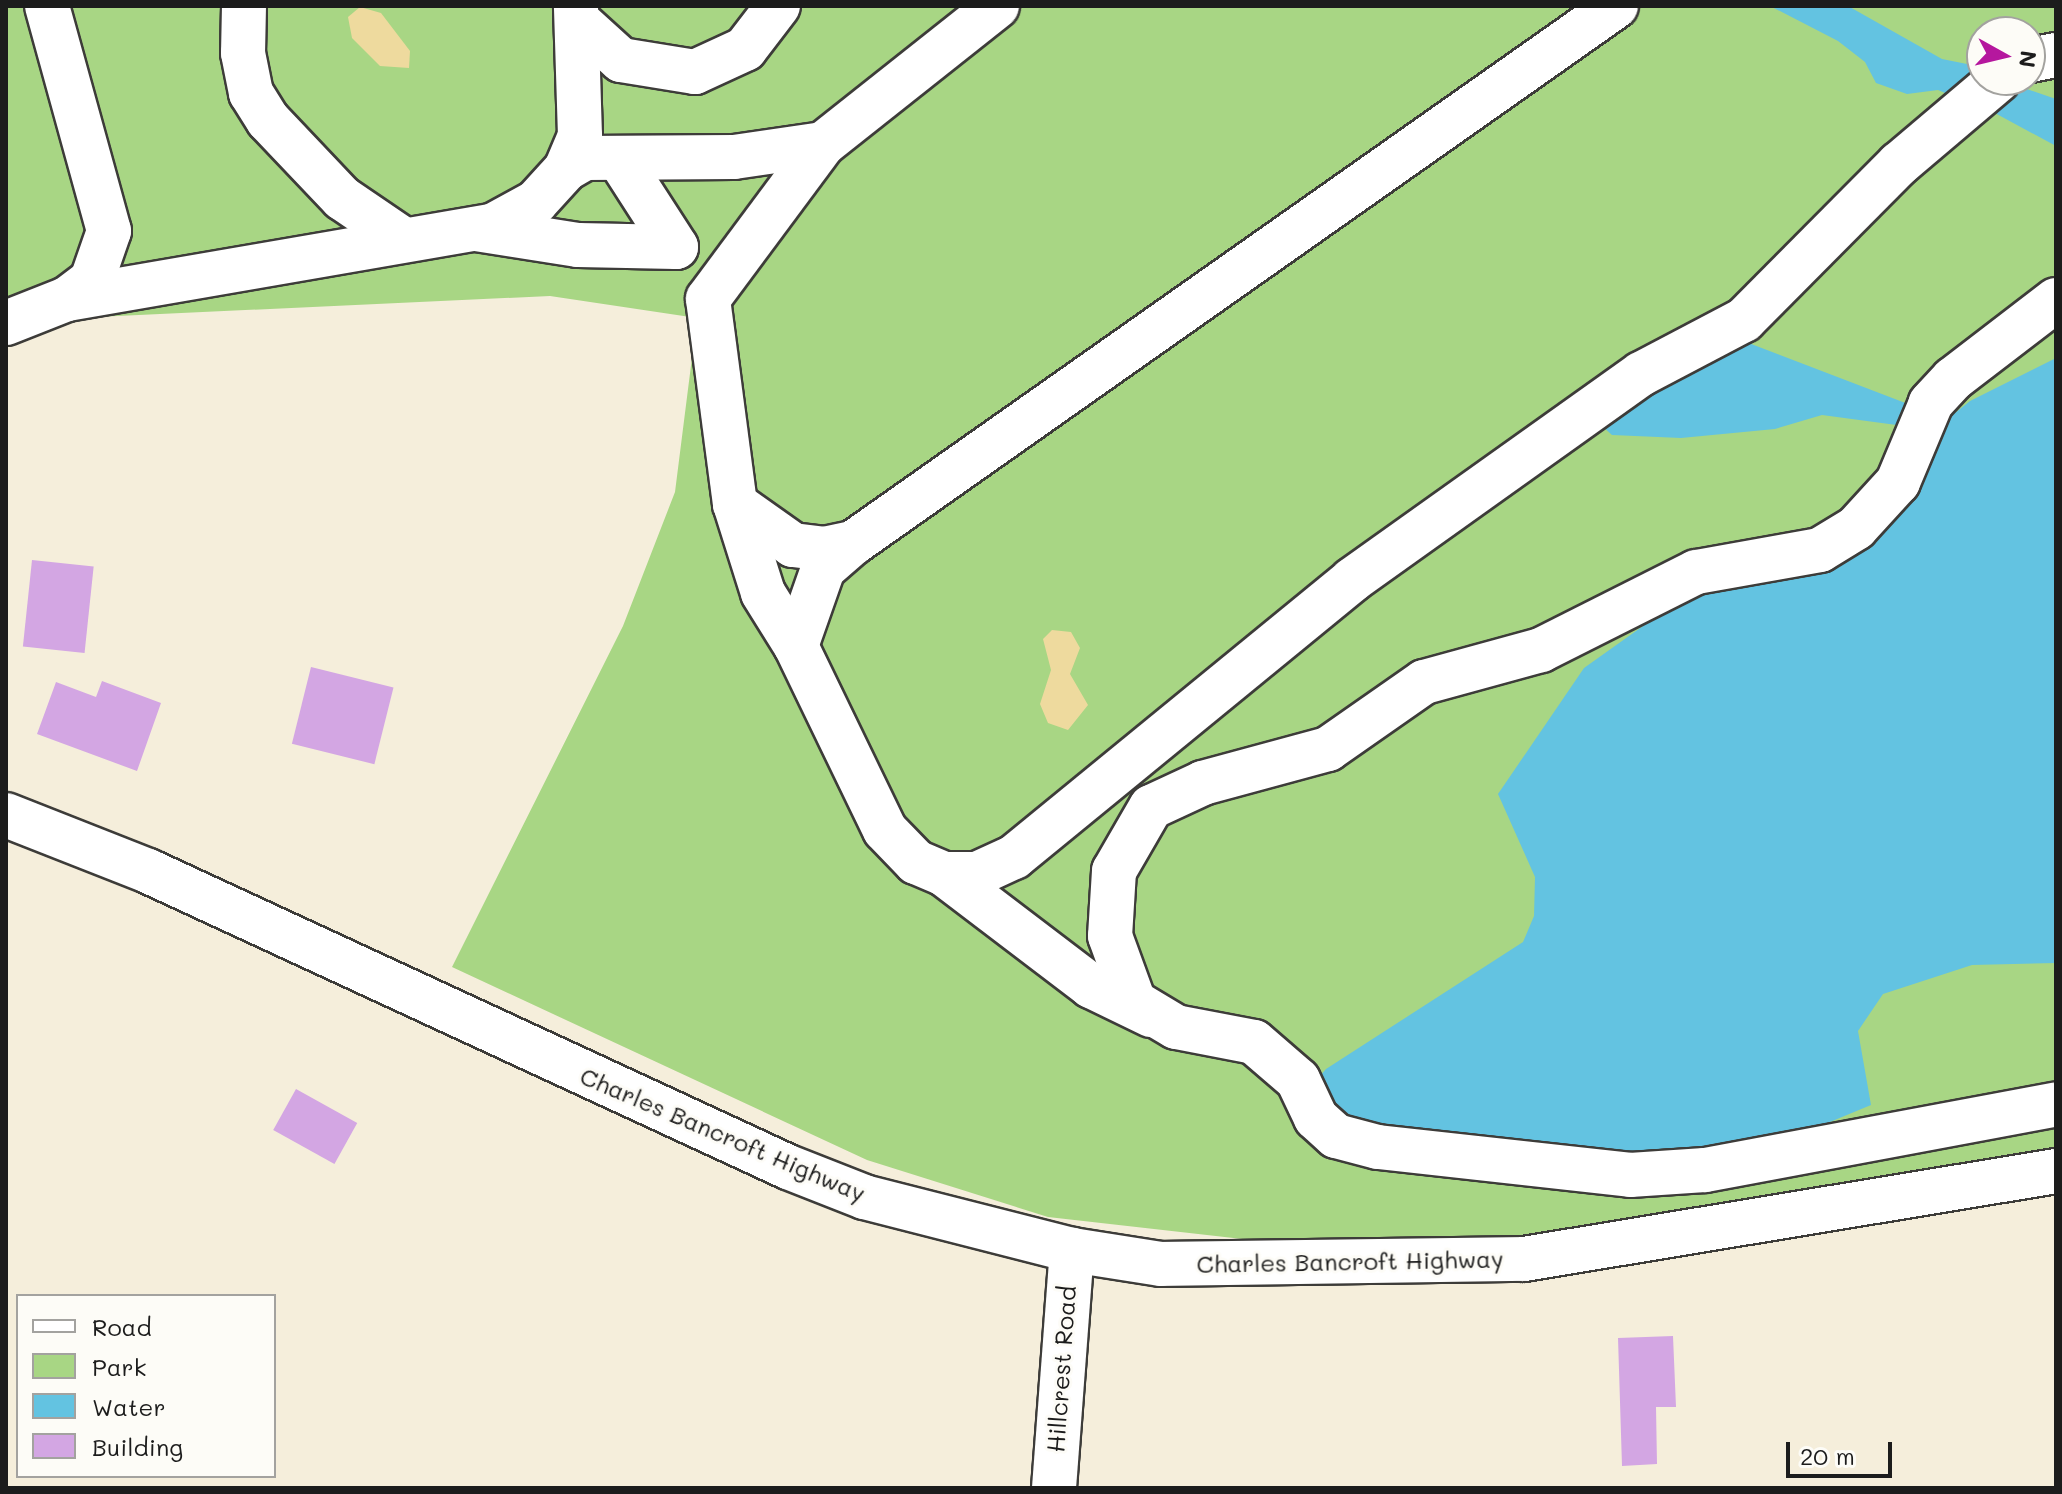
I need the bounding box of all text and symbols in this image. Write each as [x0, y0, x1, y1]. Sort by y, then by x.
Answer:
north arrow [1966, 16, 2046, 96]
text: N [2013, 49, 2044, 69]
street label: Charles Bancroft Highway [576, 1061, 870, 1207]
street label: Charles Bancroft Highway [1196, 1244, 1504, 1278]
street label: Hillcrest Road [1041, 1285, 1081, 1453]
legend [16, 1294, 276, 1478]
text: Road [92, 1311, 152, 1342]
text: Park [92, 1351, 146, 1382]
text: Water [92, 1391, 166, 1422]
scale bar [1790, 1426, 1896, 1476]
text: Building [92, 1431, 183, 1462]
text: 20 m [1800, 1440, 1855, 1471]

